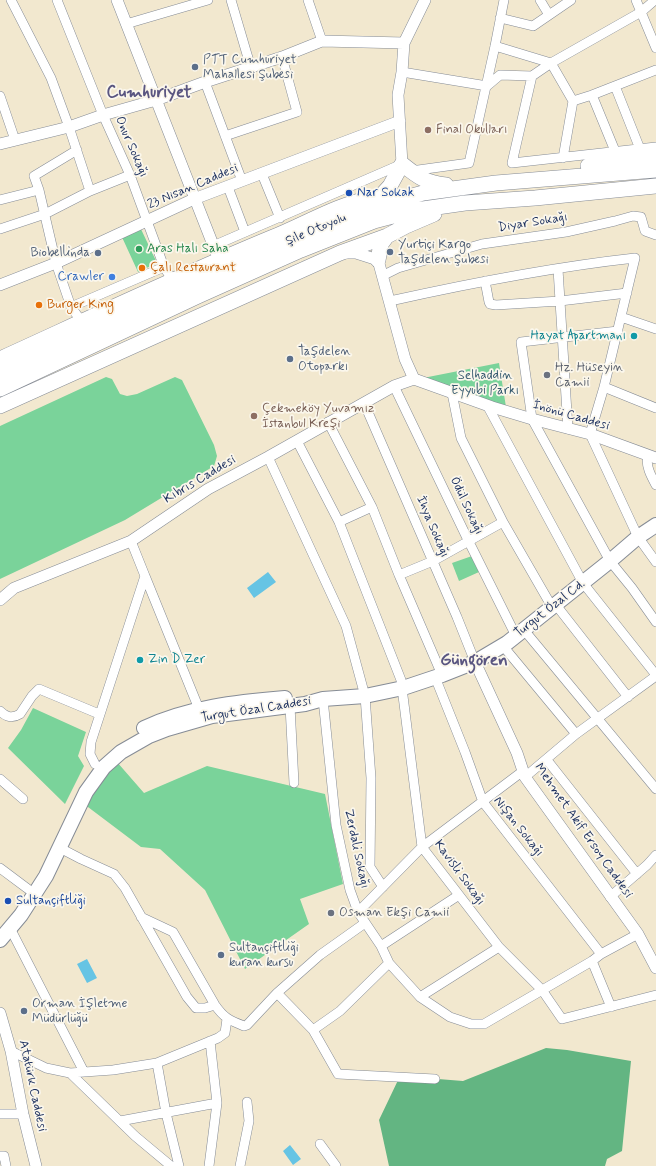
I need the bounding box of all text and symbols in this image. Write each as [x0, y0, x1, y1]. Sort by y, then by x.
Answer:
place label: PTT Cumhuriyet Mahallesi Şubesi [203, 52, 297, 83]
marker: PTT Cumhuriyet Mahallesi Şubesi [190, 62, 200, 72]
district label: Cumhuriyet [106, 83, 192, 103]
street label: Onur Sokağı [111, 114, 151, 180]
place label: Final Okulları [436, 122, 508, 138]
marker: Final Okulları [423, 125, 433, 135]
street label: 23 Nisan Caddesi [145, 161, 241, 213]
place label: Nar Sokak [357, 185, 414, 201]
marker: Nar Sokak [344, 188, 354, 198]
street label: Şile Otoyolu [283, 210, 349, 250]
street label: Diyar Sokağı [497, 210, 569, 236]
place label: Yurtiçi Kargo Taşdelen Şubesi [398, 237, 489, 268]
place label: Aras Halı Saha [147, 241, 229, 257]
marker: Aras Halı Saha [134, 244, 144, 254]
place label: Biobellinda [30, 245, 90, 261]
marker: Yurtiçi Kargo Taşdelen Şubesi [385, 247, 395, 257]
marker: Biobellinda [93, 248, 103, 258]
place label: Çalı Restaurant [150, 260, 236, 276]
marker: Çalı Restaurant [137, 263, 147, 273]
place label: Crawler [58, 269, 104, 285]
marker: Crawler [107, 272, 117, 282]
place label: Burger King [47, 297, 114, 313]
marker: Burger King [34, 300, 44, 310]
place label: Hayat Apartmanı [531, 328, 626, 344]
marker: Hayat Apartmanı [629, 331, 639, 341]
place label: Taşdelen Otoparkı [298, 344, 351, 375]
marker: Taşdelen Otoparkı [285, 354, 295, 364]
place label: Hz. Hüseyin Camii [555, 360, 623, 391]
park label: Selhaddin Eyyubi Parkı [451, 368, 519, 399]
marker: Hz. Hüseyin Camii [542, 370, 552, 380]
street label: İnönü Caddesi [531, 398, 611, 434]
place label: Çekmeköy Yuvamız İstanbul Kreşi [262, 401, 374, 432]
marker: Çekmeköy Yuvamız İstanbul Kreşi [249, 411, 259, 421]
street label: Kıbrıs Caddesi [161, 452, 239, 508]
street label: Ödül Sokağı [446, 475, 486, 537]
street label: İhya Sokağı [412, 494, 452, 560]
street label: Turgut Özal Cd. [511, 577, 589, 641]
district label: Güngören [440, 651, 508, 671]
place label: Zin D Zer [148, 652, 205, 668]
marker: Zin D Zer [135, 655, 145, 665]
street label: Turgut Özal Caddesi [200, 694, 312, 726]
street label: Mehmet Akif Ersoy Caddesi [530, 761, 636, 901]
street label: Nişan Sokağı [490, 794, 546, 860]
street label: Zerdali Sokağı [340, 808, 372, 890]
street label: Kavisli Sokağı [430, 837, 488, 909]
place label: Sultançiftliği [16, 893, 86, 909]
marker: Sultançiftliği [3, 896, 13, 906]
place label: Osman Ekşi Camii [339, 905, 449, 921]
marker: Osman Ekşi Camii [326, 908, 336, 918]
place label: Sultançiftliği kuran kursu [229, 940, 299, 971]
marker: Sultançiftliği kuran kursu [216, 950, 226, 960]
place label: Orman İşletme Müdürlüğü [32, 996, 127, 1027]
marker: Orman İşletme Müdürlüğü [19, 1006, 29, 1016]
street label: Atatürk Caddesi [15, 1039, 49, 1133]

